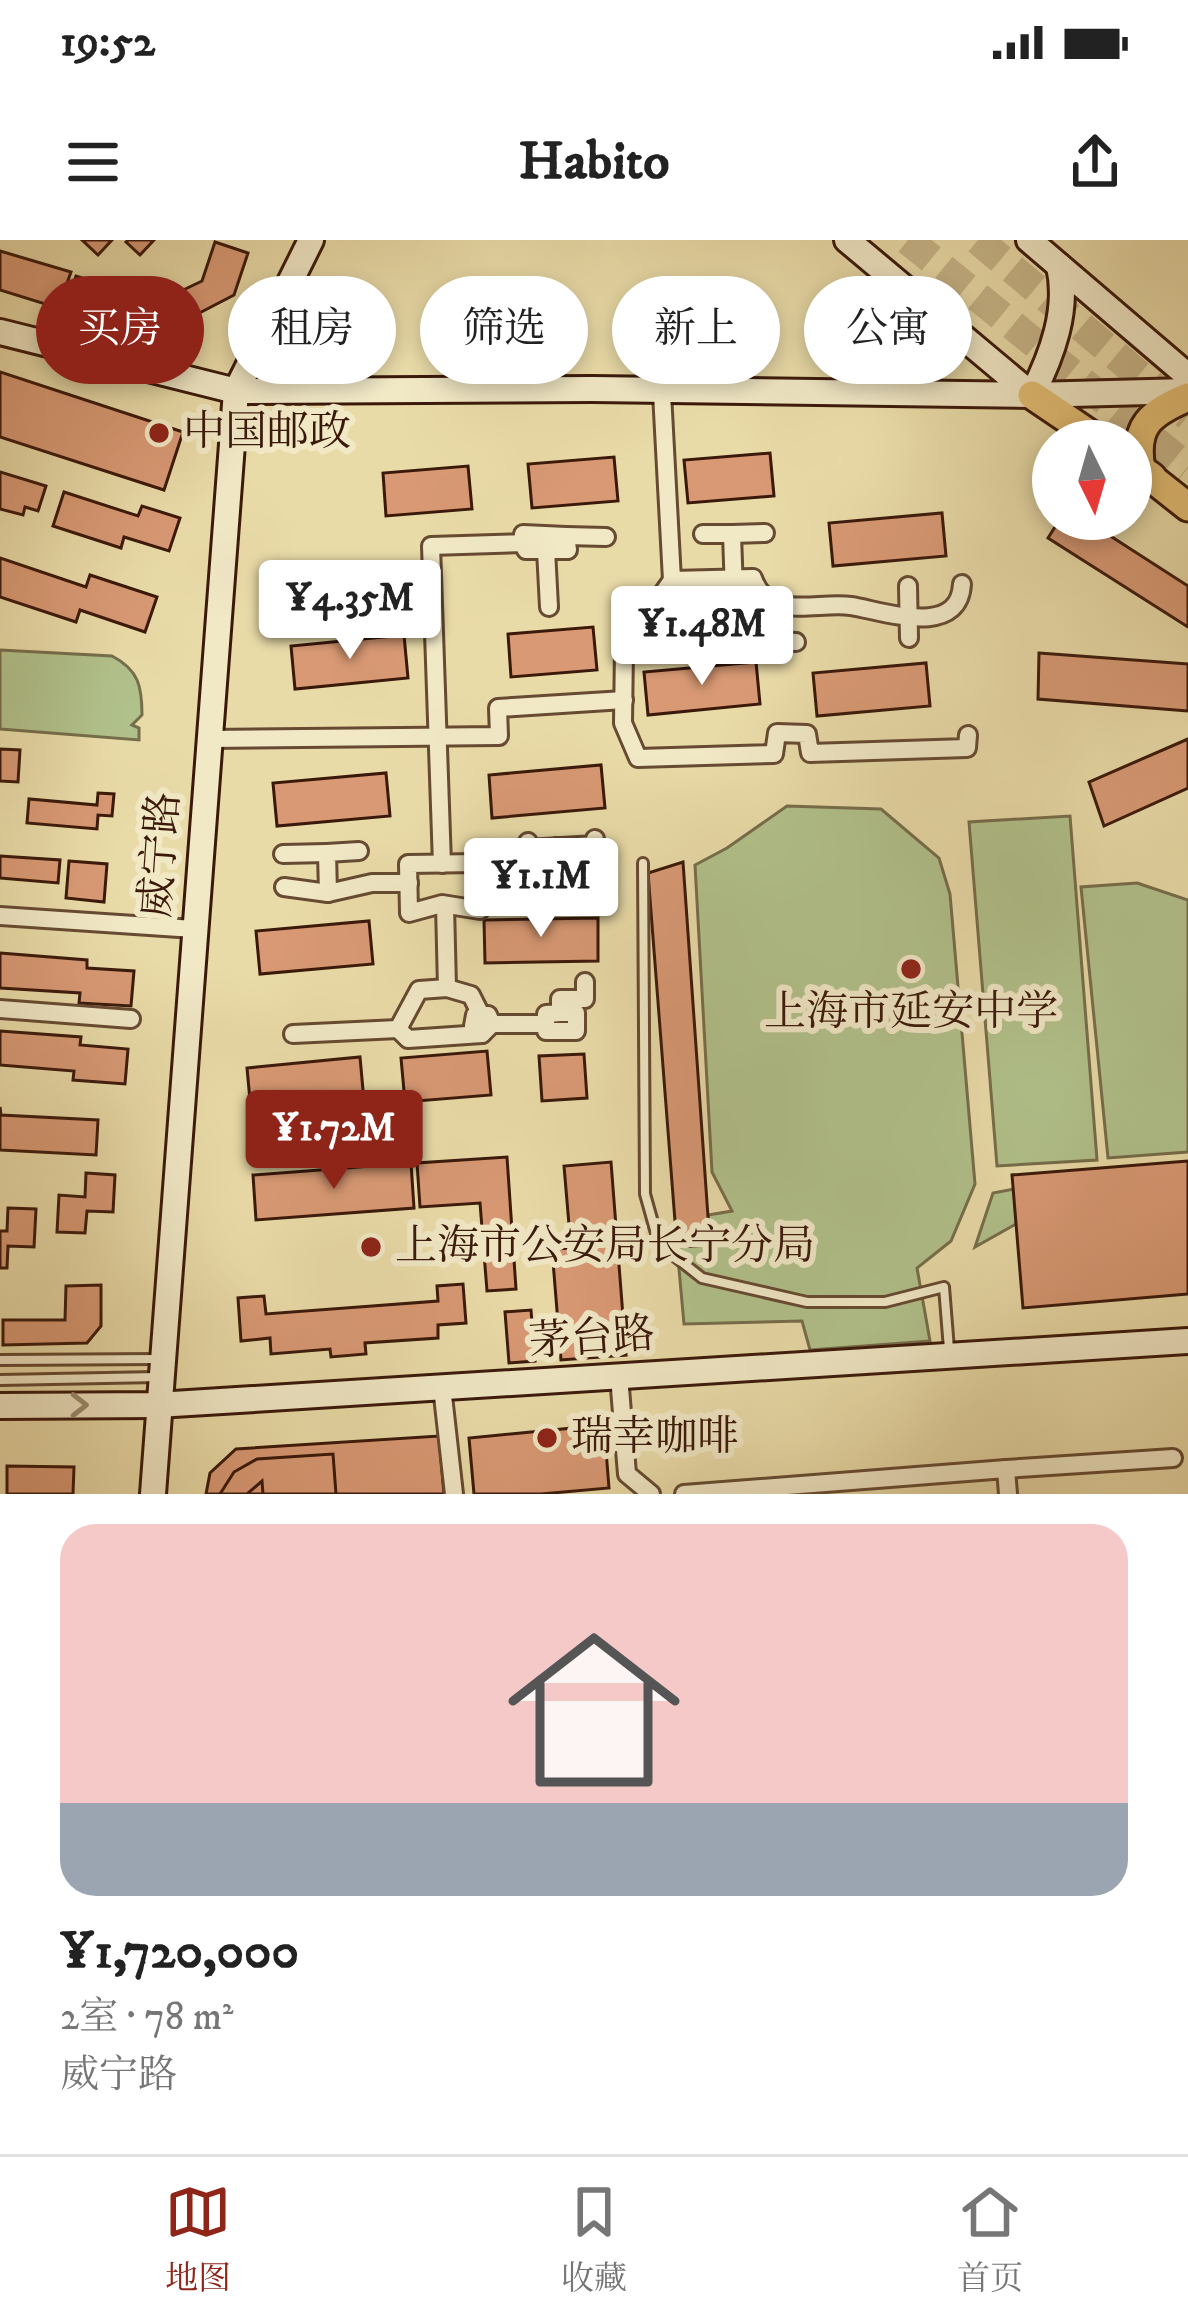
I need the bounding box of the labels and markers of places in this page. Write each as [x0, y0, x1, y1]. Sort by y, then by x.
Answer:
place label: 中国邮政 [183, 407, 351, 459]
marker: 中国邮政 [146, 420, 172, 446]
pin: ¥4.35M [252, 560, 448, 662]
pin: ¥1.48M [604, 586, 800, 688]
pin: ¥1.1M [457, 838, 625, 940]
marker: 上海市延安中学 [898, 956, 924, 982]
place label: 上海市延安中学 [764, 987, 1058, 1039]
pin: ¥1.72M [236, 1090, 432, 1192]
place label: 上海市公安局长宁分局 [395, 1221, 815, 1273]
marker: 上海市公安局长宁分局 [358, 1234, 384, 1260]
place label: 瑞幸咖啡 [571, 1412, 739, 1464]
marker: 瑞幸咖啡 [534, 1425, 560, 1451]

